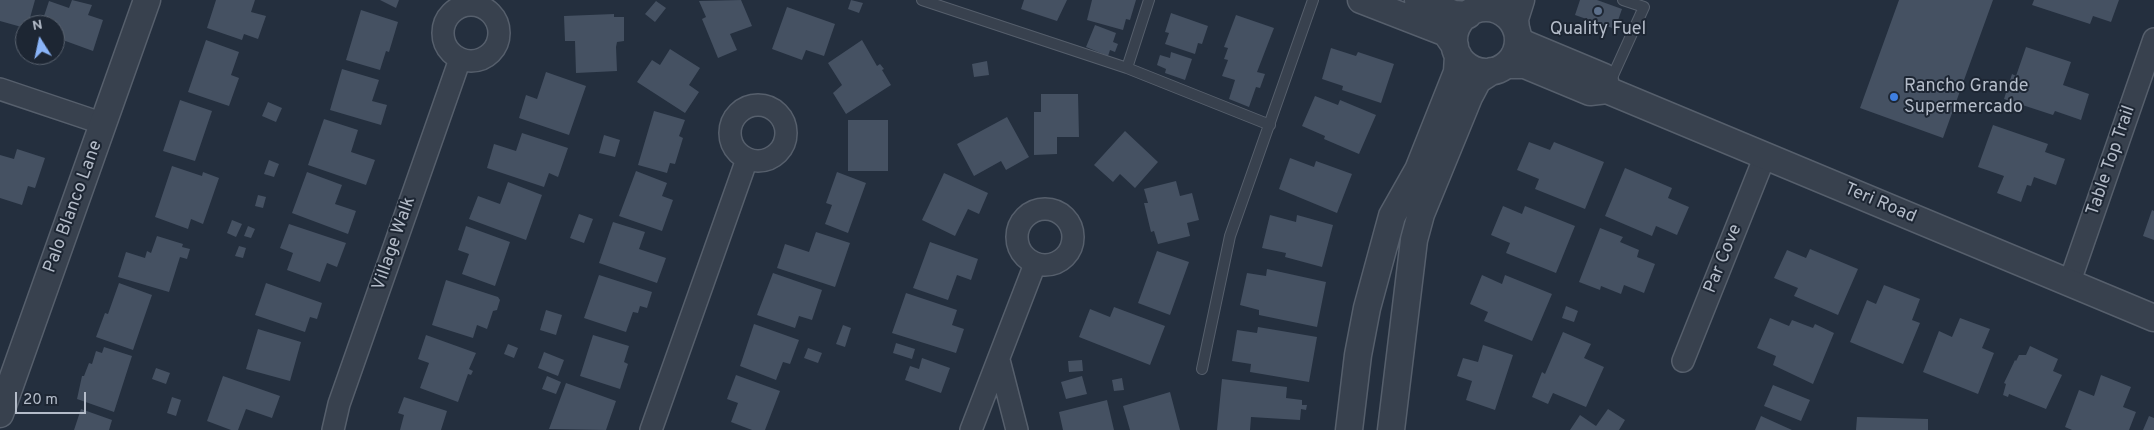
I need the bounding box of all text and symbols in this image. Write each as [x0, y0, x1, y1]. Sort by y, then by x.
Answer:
marker: Quality Fuel [1592, 5, 1604, 17]
north arrow [15, 15, 65, 65]
text: N [31, 16, 44, 35]
place label: Quality Fuel [1550, 19, 1646, 41]
place label: Rancho Grande Supermercado [1904, 76, 2029, 118]
marker: Rancho Grande Supermercado [1888, 91, 1900, 103]
street label: Table Top Trail [2083, 103, 2141, 219]
street label: Palo Blanco Lane [40, 138, 108, 276]
street label: Teri Road [1841, 179, 1919, 229]
street label: Village Walk [369, 194, 421, 294]
street label: Par Cove [1700, 221, 1748, 297]
scale bar [18, 382, 89, 414]
text: 20 m [23, 391, 58, 410]

